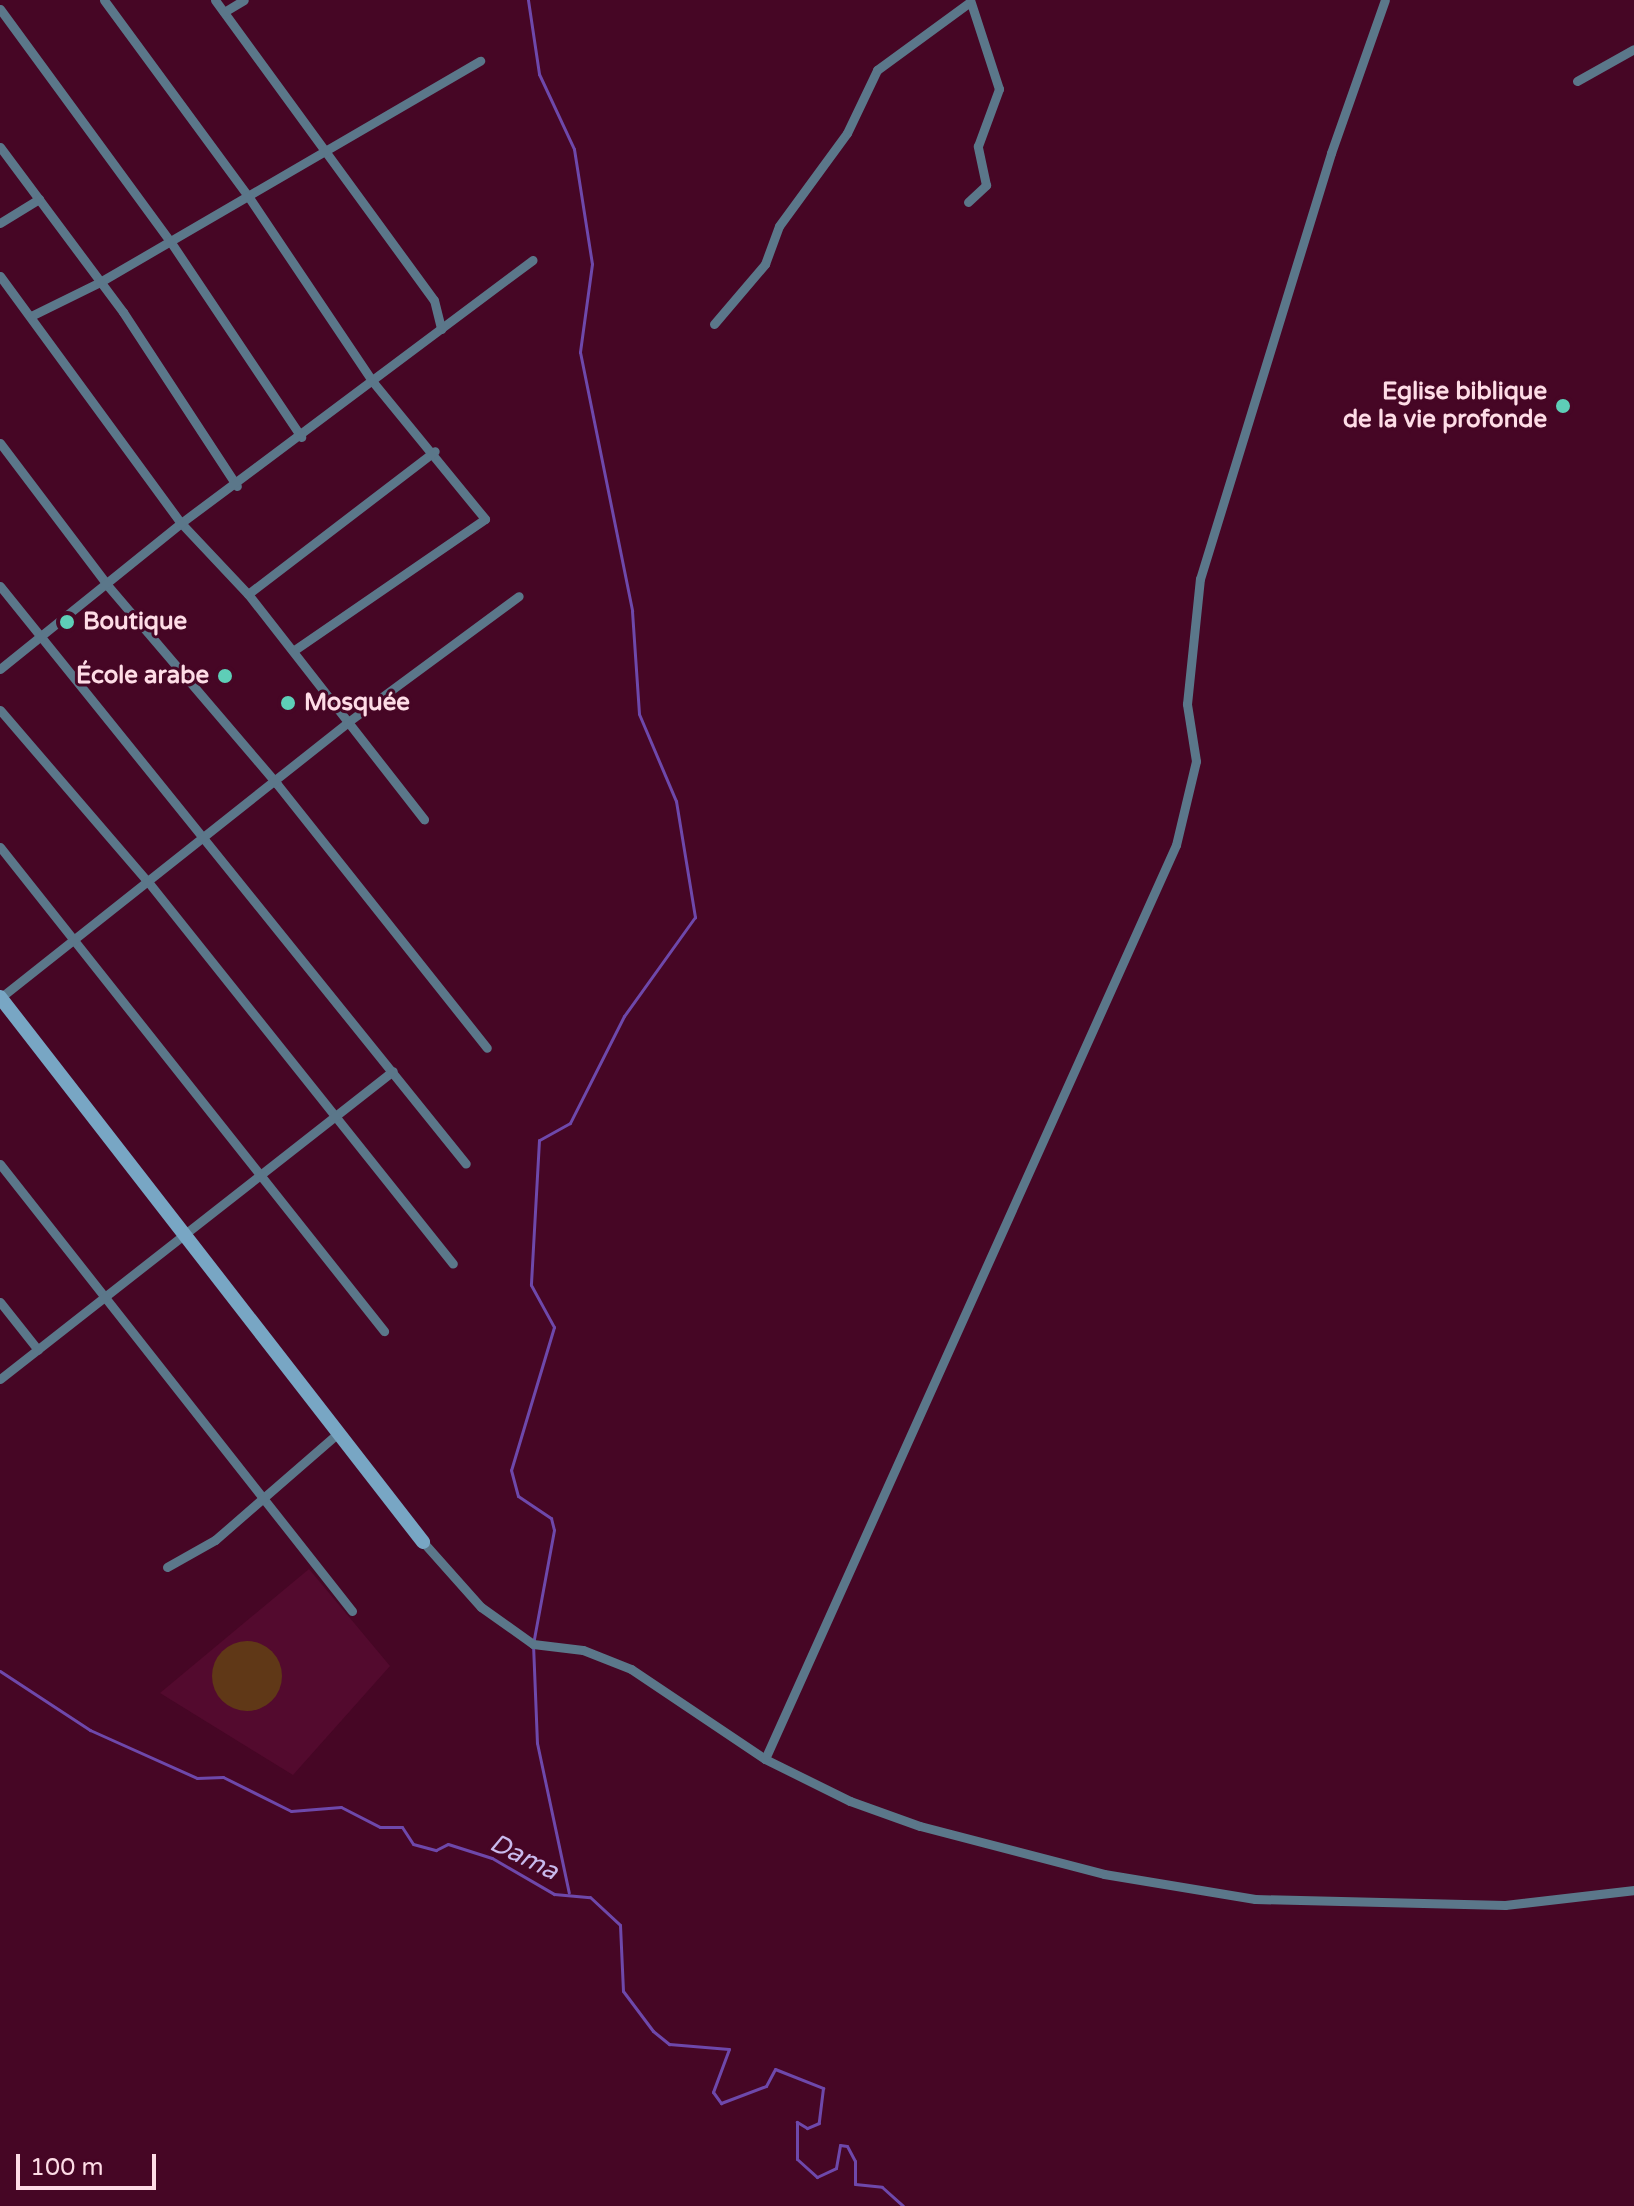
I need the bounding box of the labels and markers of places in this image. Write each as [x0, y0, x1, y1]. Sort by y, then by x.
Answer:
place label: Eglise biblique de la vie profonde [1343, 378, 1547, 434]
marker: Eglise biblique de la vie profonde [1554, 397, 1572, 415]
place label: Boutique [83, 608, 187, 636]
marker: Boutique [58, 613, 76, 631]
place label: École arabe [76, 662, 209, 690]
marker: École arabe [216, 667, 234, 685]
place label: Mosquée [304, 689, 410, 717]
marker: Mosquée [279, 694, 297, 712]

